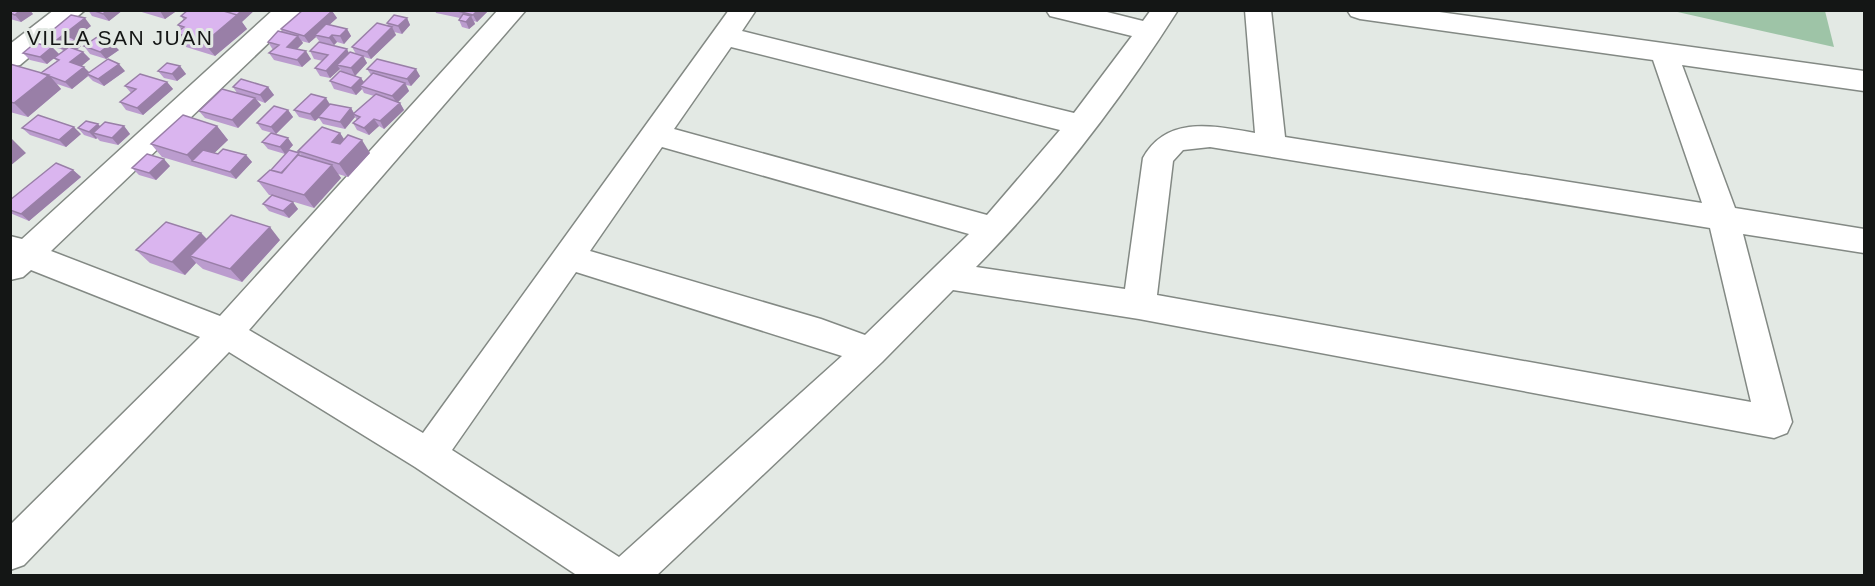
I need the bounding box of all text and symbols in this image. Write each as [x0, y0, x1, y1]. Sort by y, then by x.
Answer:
district label: VILLA SAN JUAN [27, 26, 213, 49]

